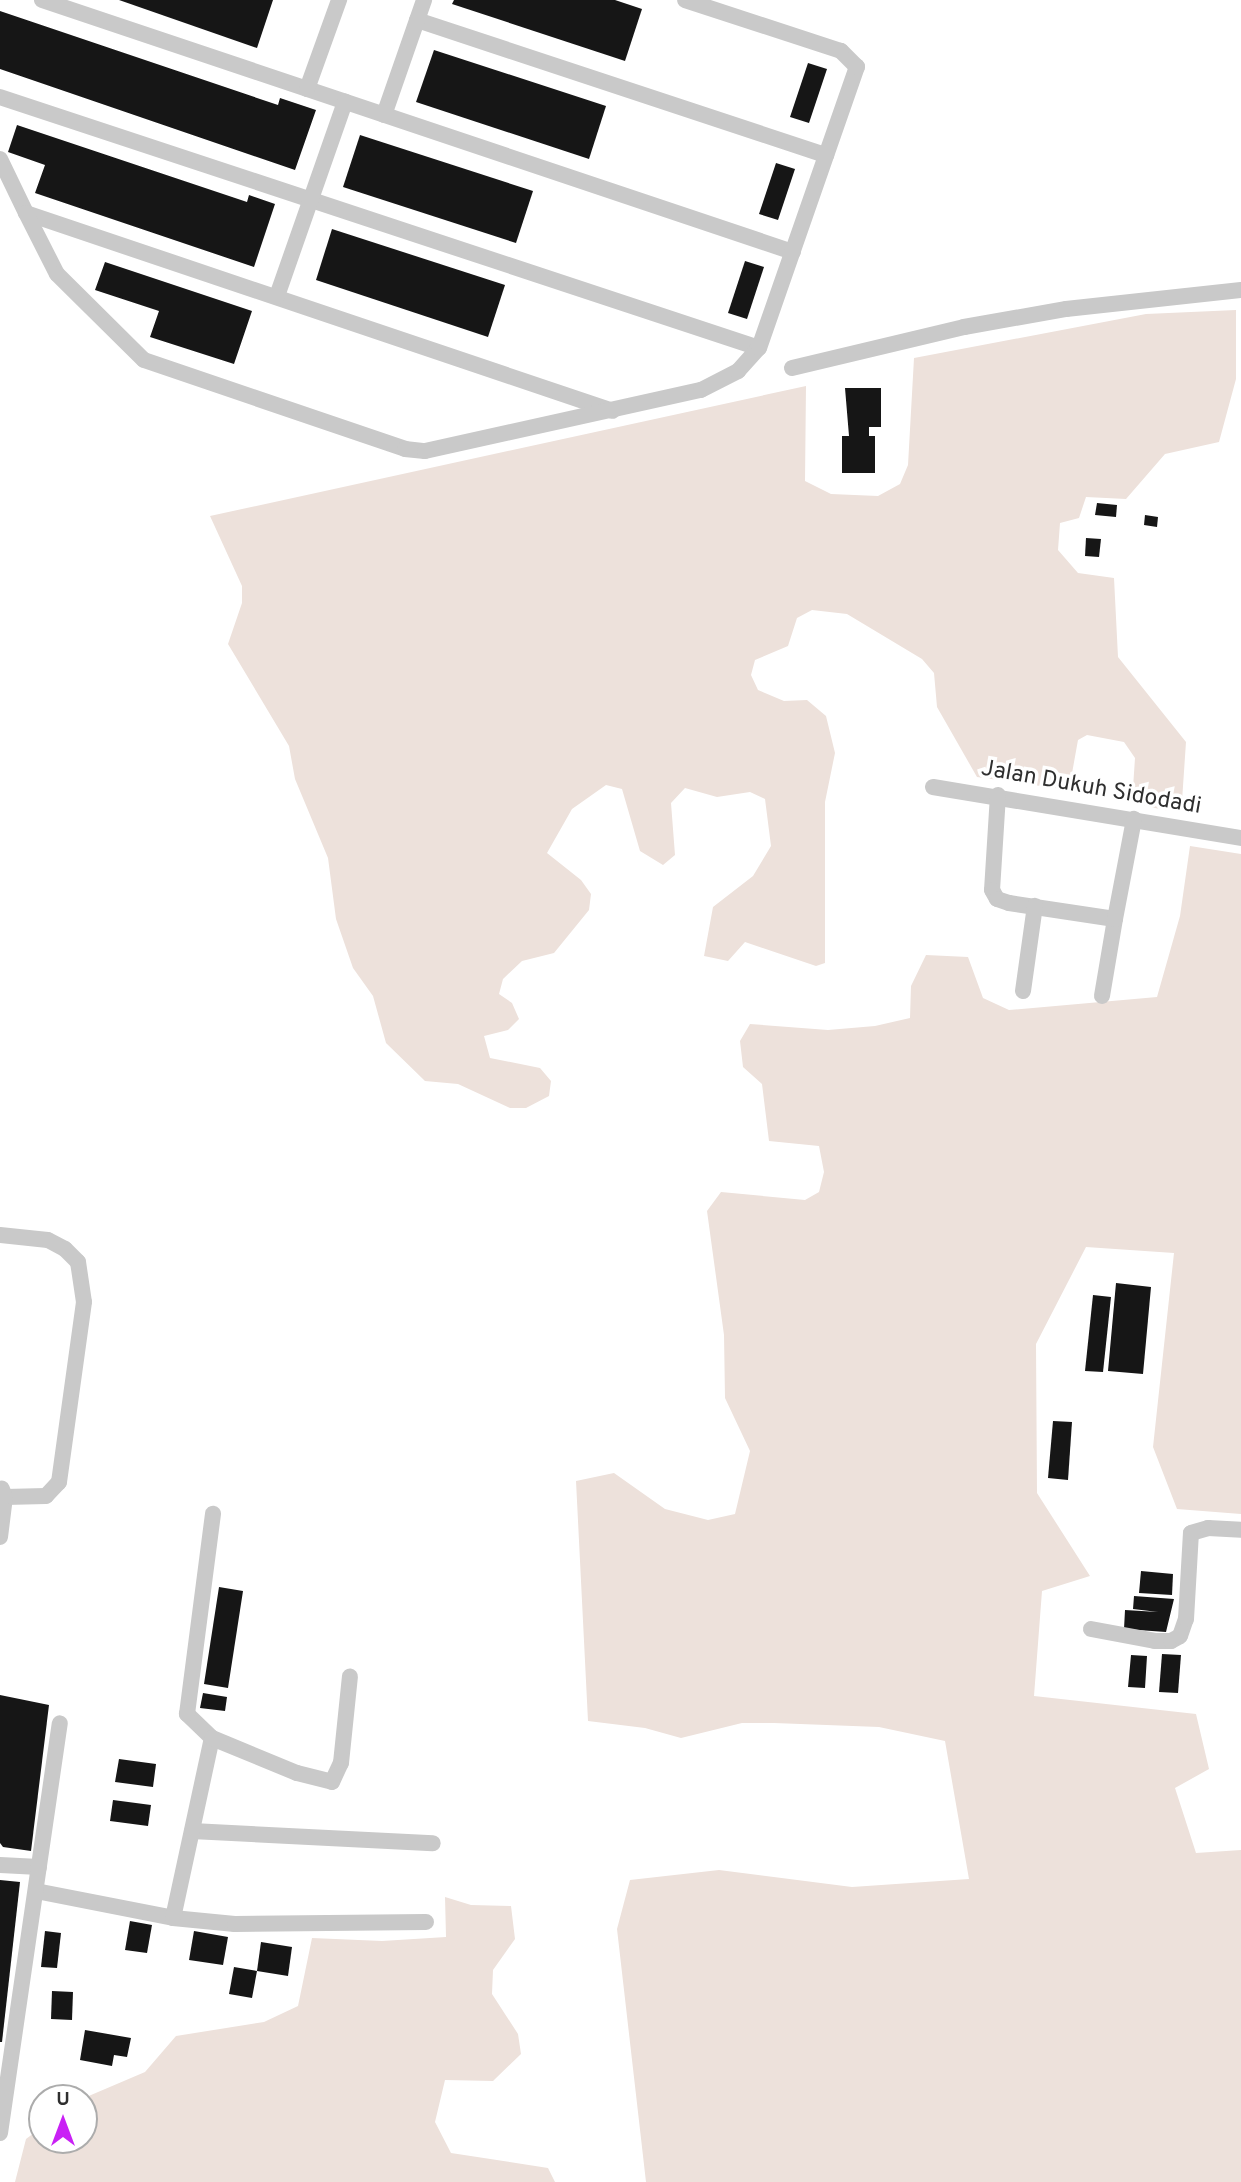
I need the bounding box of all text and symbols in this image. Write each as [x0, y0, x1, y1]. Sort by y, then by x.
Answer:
street label: Jalan Dukuh Sidodadi [979, 756, 1203, 822]
north arrow [28, 2084, 98, 2154]
text: U [56, 2088, 70, 2112]

